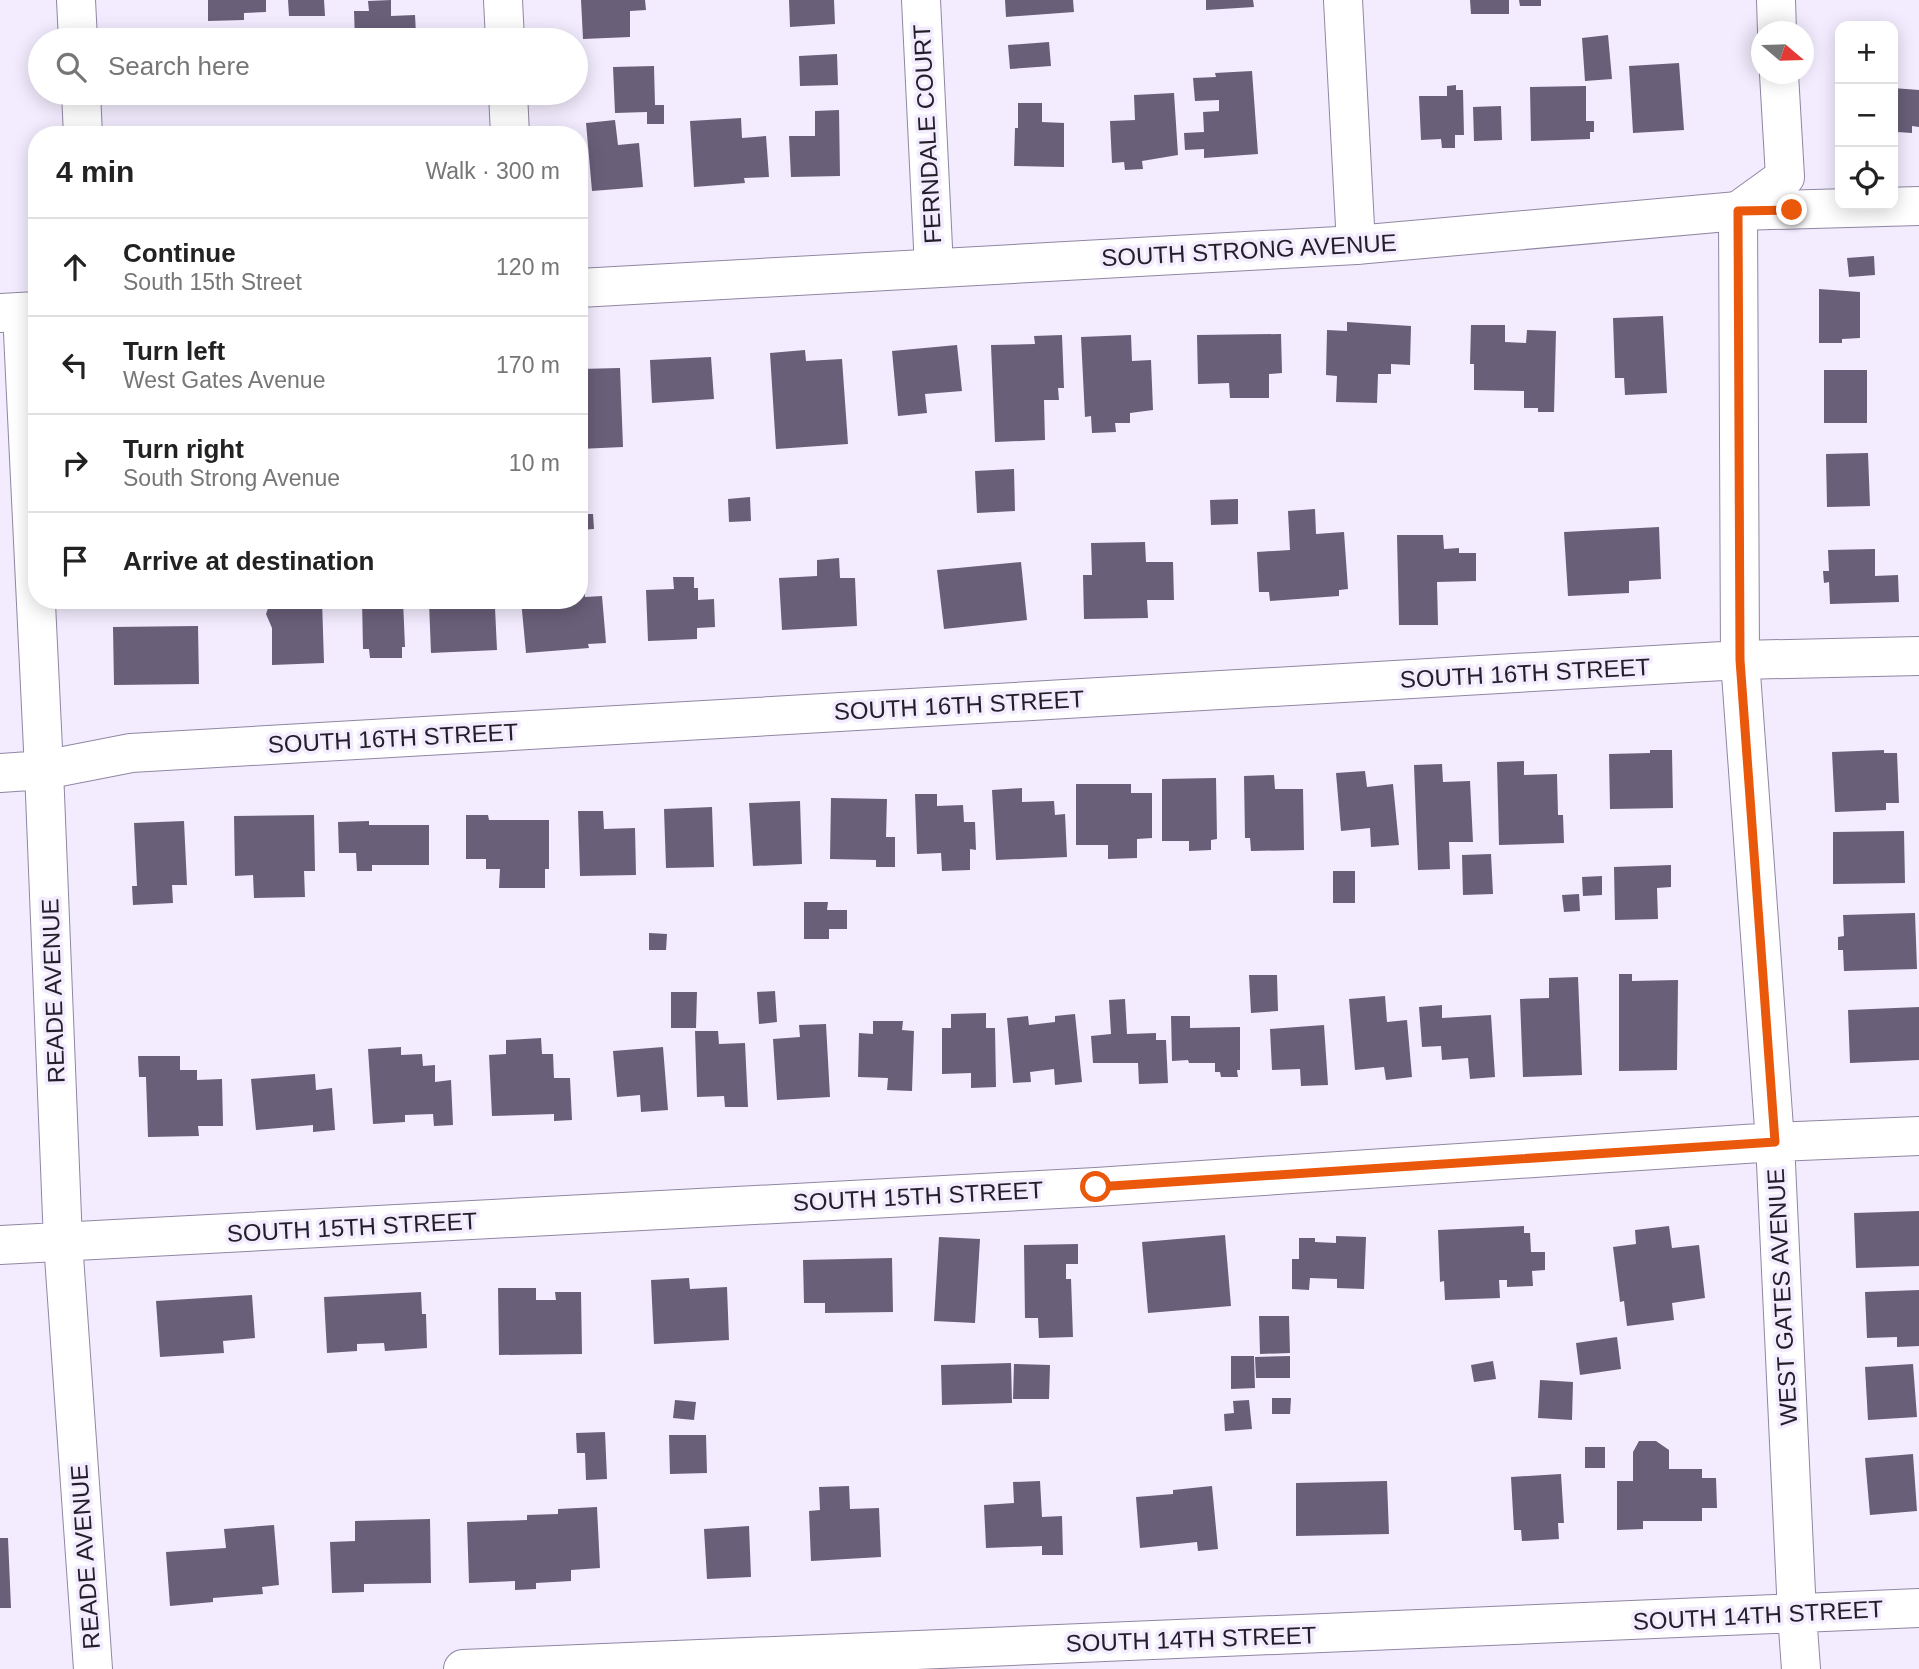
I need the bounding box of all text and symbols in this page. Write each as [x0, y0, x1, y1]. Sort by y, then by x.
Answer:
north arrow [1751, 21, 1814, 84]
map controls [1835, 21, 1898, 210]
button: + [1835, 21, 1898, 84]
street label: FERNDALE COURT [908, 23, 946, 244]
search box [28, 28, 588, 105]
icon: search [52, 48, 90, 86]
text: Search here [108, 51, 250, 81]
button: − [1835, 84, 1898, 147]
button: locate [1835, 147, 1898, 210]
text: 4 min [56, 155, 134, 188]
text: Walk · 300 m [425, 158, 560, 184]
route end [1776, 194, 1807, 225]
street label: SOUTH STRONG AVENUE [1101, 229, 1397, 271]
text: Continue [123, 238, 236, 268]
icon: ahead [56, 248, 94, 286]
text: 120 m [496, 254, 560, 280]
text: South 15th Street [123, 269, 302, 295]
text: Turn left [123, 336, 225, 366]
icon: left [56, 346, 94, 384]
text: 170 m [496, 352, 560, 378]
text: West Gates Avenue [123, 367, 325, 393]
text: Turn right [123, 434, 244, 464]
icon: right [56, 444, 94, 482]
text: 10 m [509, 450, 560, 476]
text: South Strong Avenue [123, 465, 340, 491]
icon: arrive [56, 542, 94, 580]
text: Arrive at destination [123, 546, 374, 576]
street label: SOUTH 16TH STREET [1399, 653, 1651, 693]
street label: SOUTH 16TH STREET [833, 685, 1085, 725]
street label: SOUTH 16TH STREET [267, 718, 519, 758]
street label: READE AVENUE [36, 898, 70, 1084]
street label: WEST GATES AVENUE [1762, 1168, 1802, 1426]
route start [1080, 1171, 1111, 1202]
street label: SOUTH 15TH STREET [792, 1176, 1044, 1216]
street label: SOUTH 15TH STREET [226, 1207, 478, 1247]
street label: READE AVENUE [65, 1464, 105, 1650]
street label: SOUTH 14TH STREET [1632, 1595, 1884, 1635]
street label: SOUTH 14TH STREET [1065, 1621, 1317, 1657]

